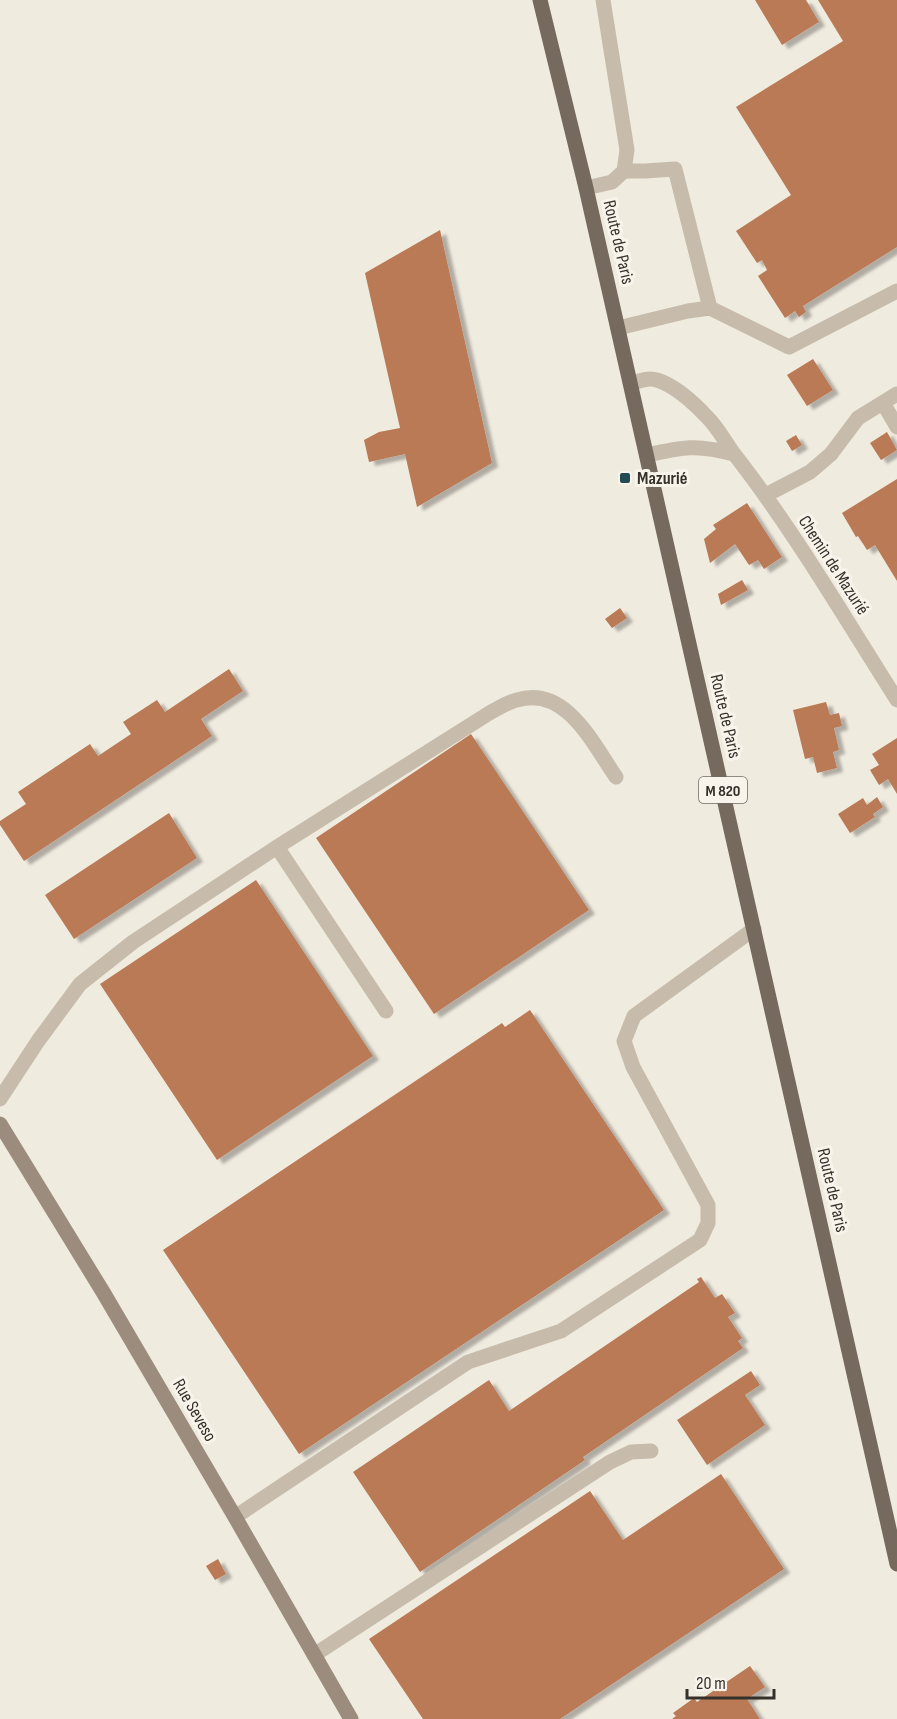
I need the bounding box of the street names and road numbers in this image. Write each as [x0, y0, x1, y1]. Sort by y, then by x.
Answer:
street label: Route de Paris [599, 198, 638, 286]
street label: Chemin de Mazurié [794, 512, 873, 619]
street label: Route de Paris [706, 672, 745, 760]
road number: M 820 [699, 777, 747, 803]
street label: Route de Paris [813, 1146, 852, 1234]
street label: Rue Seveso [168, 1375, 221, 1445]

